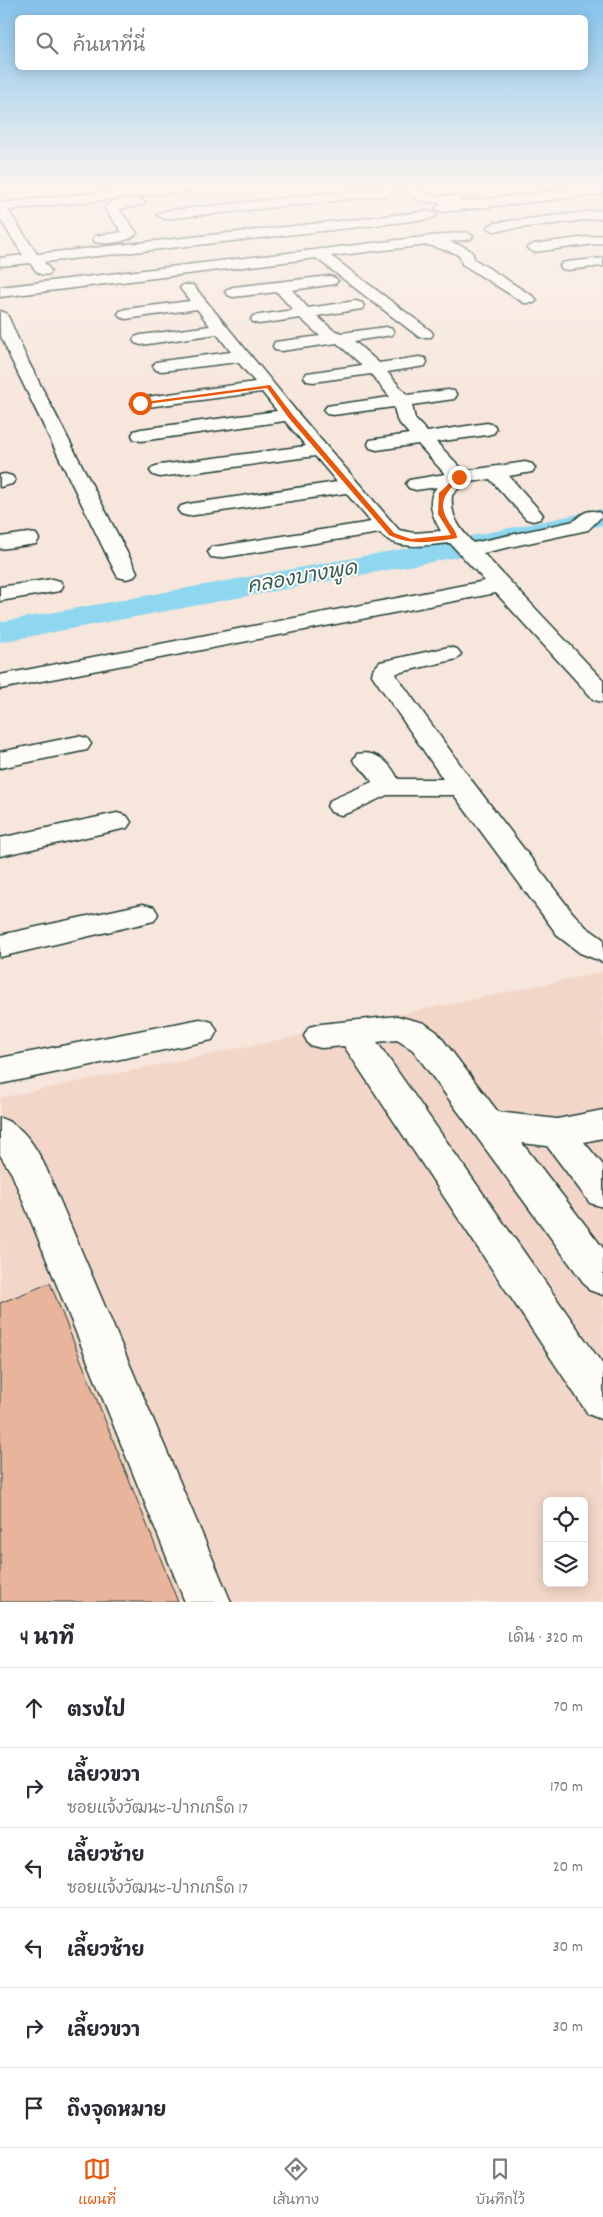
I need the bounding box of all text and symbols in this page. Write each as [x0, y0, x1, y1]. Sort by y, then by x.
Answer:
search box [15, 15, 588, 70]
icon: search [33, 29, 61, 57]
text: ค้นหาที่นี่ [73, 34, 145, 61]
route start [129, 392, 152, 415]
route end [448, 466, 471, 489]
water label: คลองบางพูด [245, 555, 361, 602]
map controls [543, 1497, 588, 1587]
button: locate [543, 1497, 588, 1542]
button: layers [543, 1542, 588, 1587]
text: 4 นาที [20, 1625, 74, 1655]
text: เดิน · 320 m [508, 1627, 583, 1650]
icon: ahead [20, 1694, 48, 1722]
text: 70 m [553, 1696, 583, 1719]
text: ตรงไป [67, 1699, 125, 1726]
text: เลี้ยวขวา [67, 1764, 140, 1791]
icon: right [20, 1774, 48, 1802]
text: 170 m [550, 1776, 583, 1799]
text: ซอยแจ้งวัฒนะ-ปากเกร็ด 17 [67, 1798, 248, 1821]
text: เลี้ยวซ้าย [67, 1844, 144, 1871]
icon: left [20, 1854, 48, 1882]
text: 20 m [553, 1856, 583, 1879]
text: ซอยแจ้งวัฒนะ-ปากเกร็ด 17 [67, 1878, 248, 1901]
icon: left [20, 1934, 48, 1962]
text: 30 m [553, 1936, 583, 1959]
text: เลี้ยวซ้าย [67, 1939, 144, 1966]
icon: right [20, 2014, 48, 2042]
text: 30 m [553, 2016, 583, 2039]
text: เลี้ยวขวา [67, 2019, 140, 2046]
icon: arrive [20, 2094, 48, 2122]
text: ถึงจุดหมาย [67, 2099, 166, 2126]
tab: แผนที่ [78, 2155, 116, 2211]
tab: เส้นทาง [273, 2155, 319, 2211]
tab: บันทึกไว้ [476, 2155, 525, 2211]

